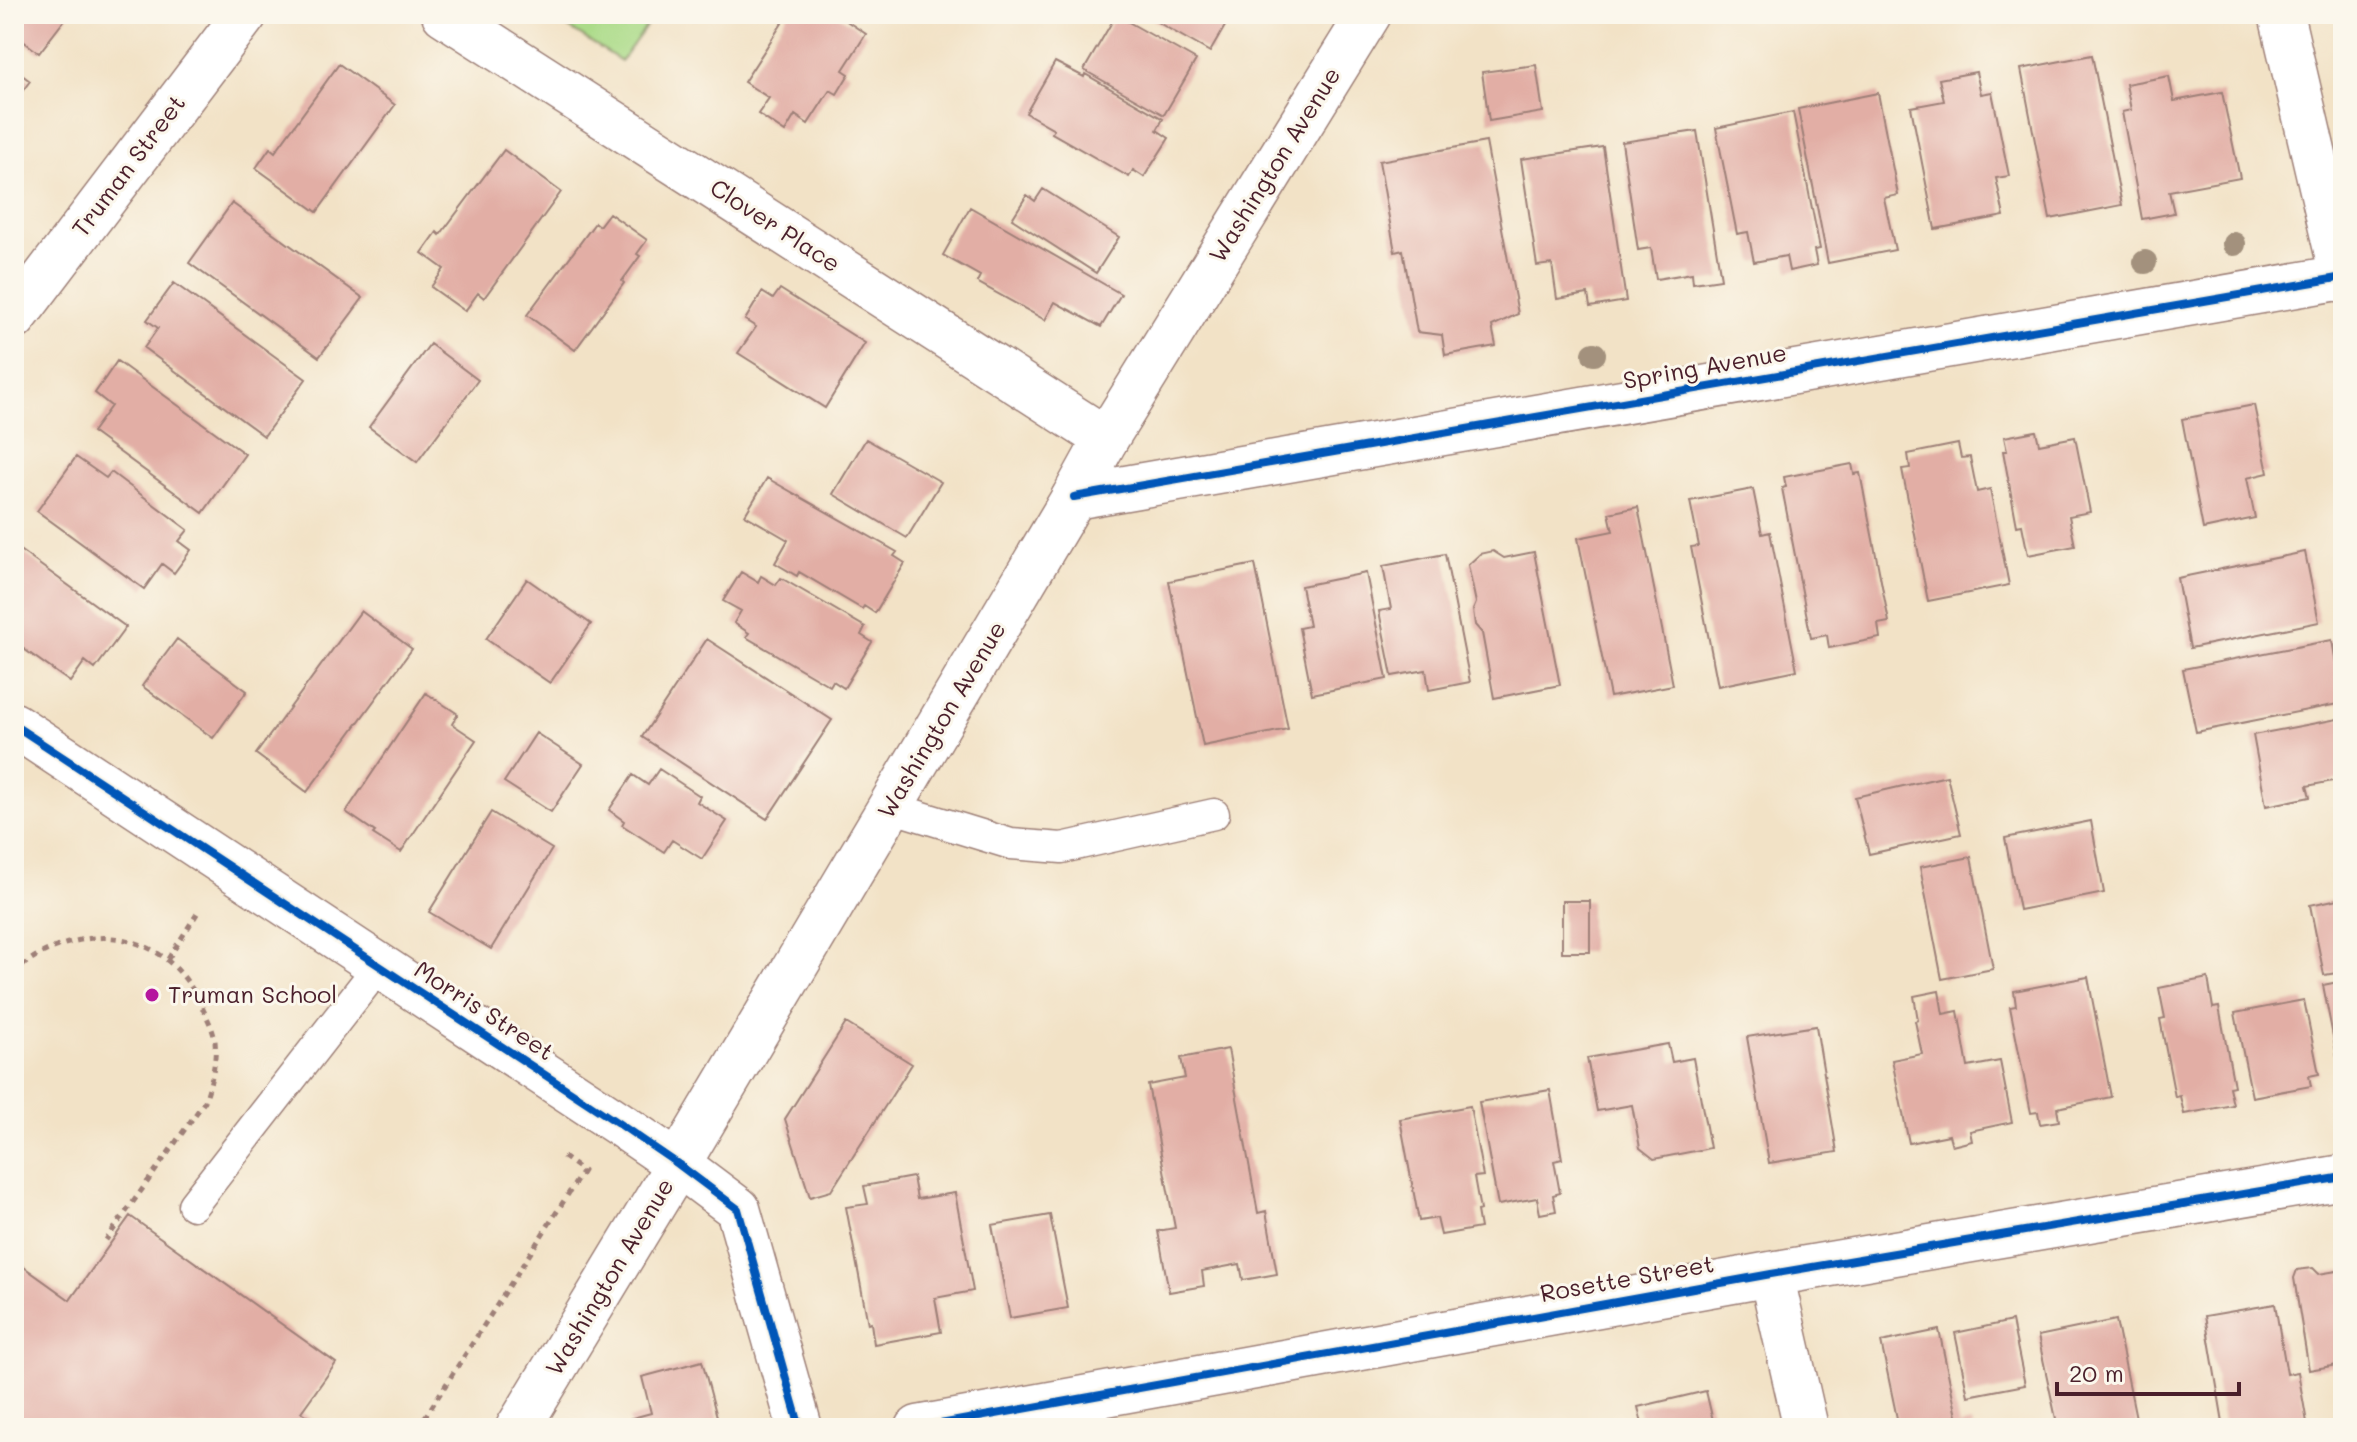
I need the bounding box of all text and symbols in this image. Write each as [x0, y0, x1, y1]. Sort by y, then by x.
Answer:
street label: Washington Avenue [1201, 61, 1346, 268]
street label: Truman Street [64, 88, 191, 242]
street label: Clover Place [705, 171, 847, 278]
street label: Spring Avenue [1620, 336, 1789, 395]
street label: Washington Avenue [870, 615, 1012, 823]
street label: Morris Street [409, 953, 561, 1066]
place label: Truman School [168, 978, 337, 1009]
marker: Truman School [143, 986, 161, 1004]
street label: Washington Avenue [538, 1172, 680, 1380]
street label: Rosette Street [1537, 1247, 1716, 1308]
scale bar [2057, 1346, 2239, 1396]
text: 20 m [2069, 1357, 2124, 1388]

